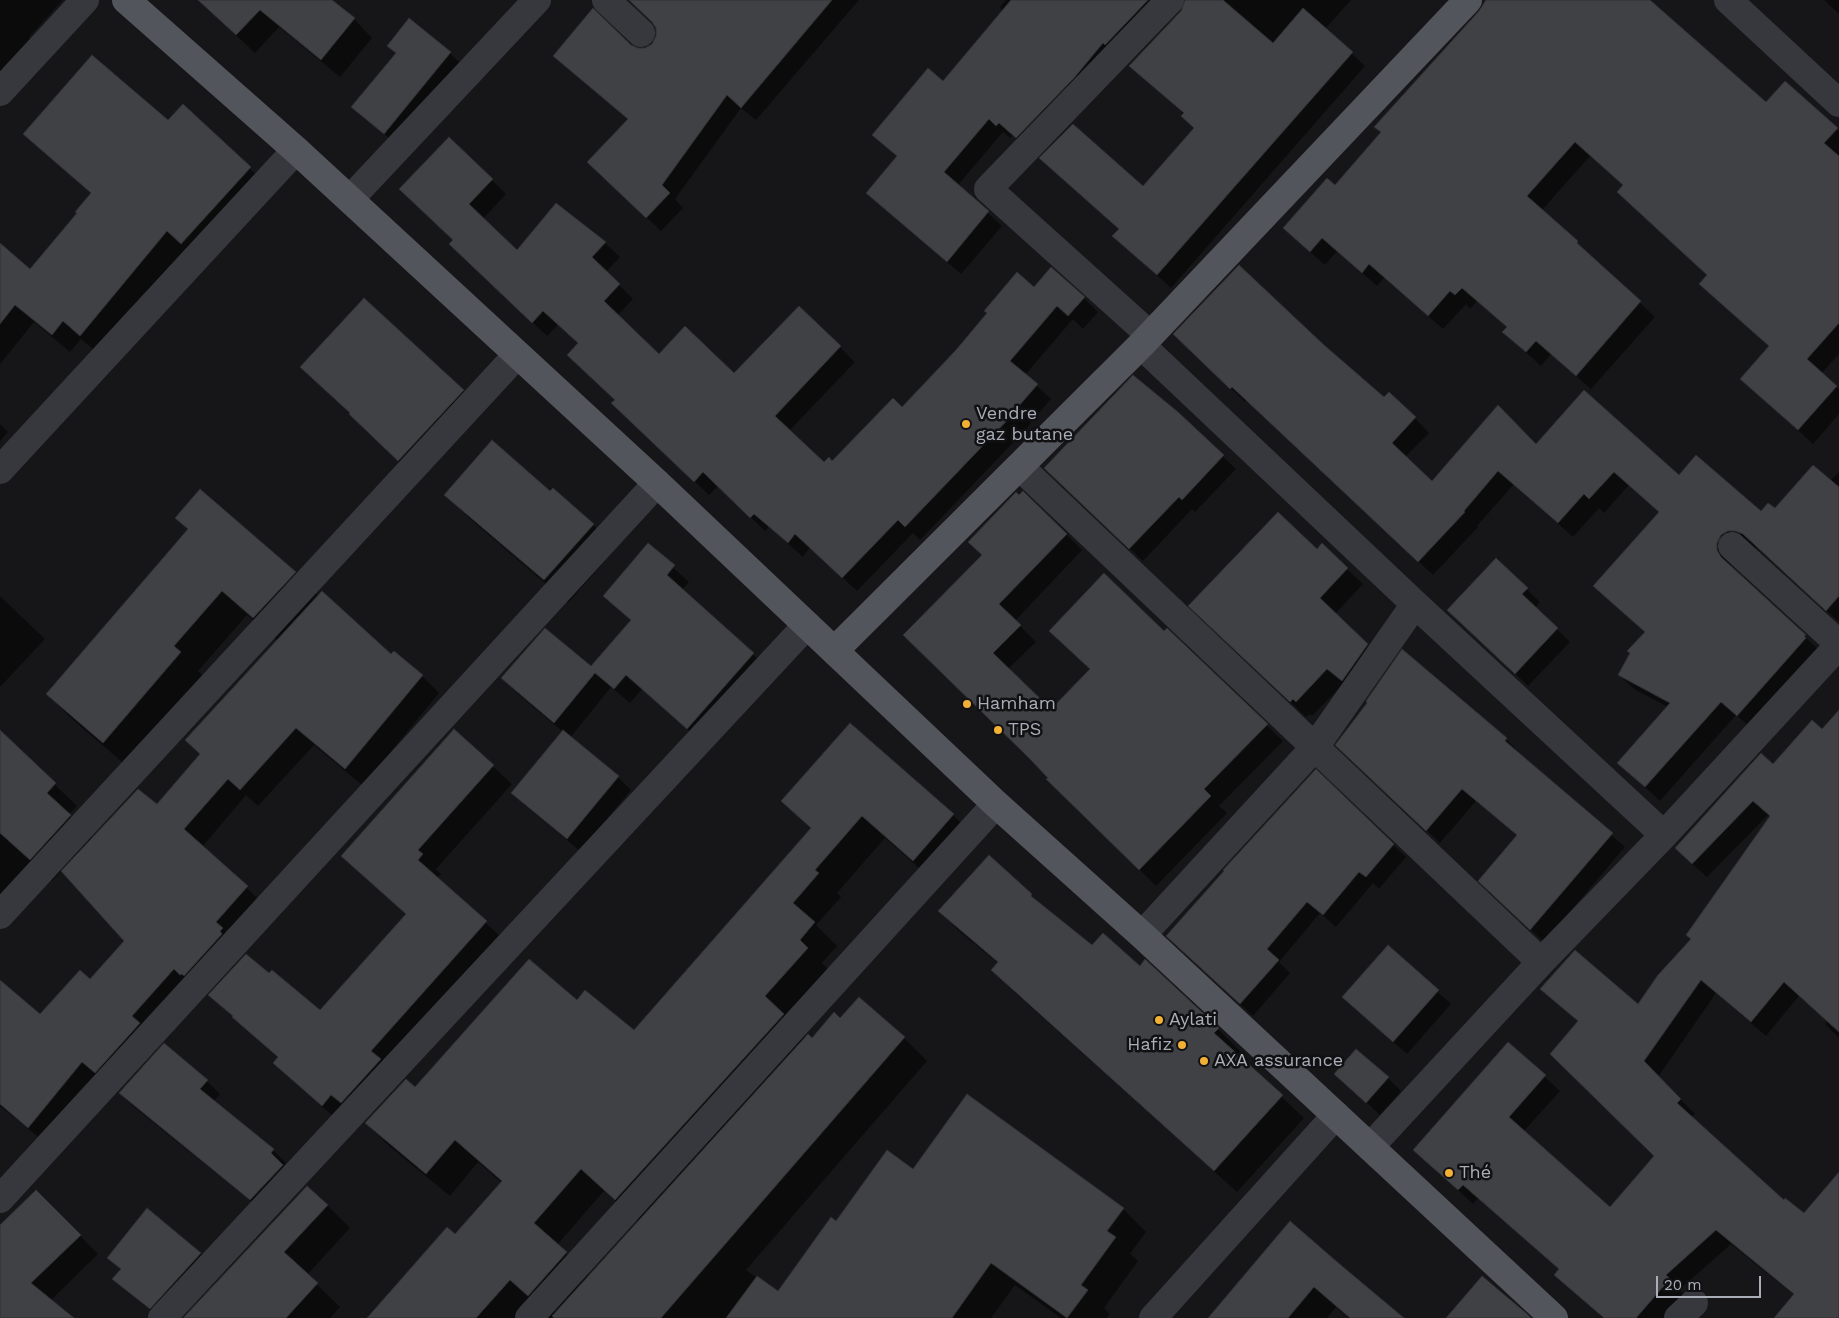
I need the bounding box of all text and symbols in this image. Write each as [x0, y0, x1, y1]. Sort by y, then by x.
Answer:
place label: Vendre gaz butane [976, 403, 1073, 446]
marker: Vendre gaz butane [960, 418, 972, 430]
place label: Hamham [977, 693, 1056, 715]
marker: Hamham [961, 698, 973, 710]
place label: TPS [1008, 719, 1041, 741]
marker: TPS [992, 724, 1004, 736]
place label: Aylati [1169, 1009, 1217, 1031]
marker: Aylati [1153, 1014, 1165, 1026]
place label: Hafiz [1127, 1034, 1172, 1056]
marker: Hafiz [1176, 1039, 1188, 1051]
place label: AXA assurance [1214, 1050, 1343, 1072]
marker: AXA assurance [1198, 1055, 1210, 1067]
place label: Thé [1459, 1162, 1491, 1184]
marker: Thé [1443, 1167, 1455, 1179]
scale bar [1659, 1266, 1764, 1298]
text: 20 m [1664, 1276, 1702, 1294]

